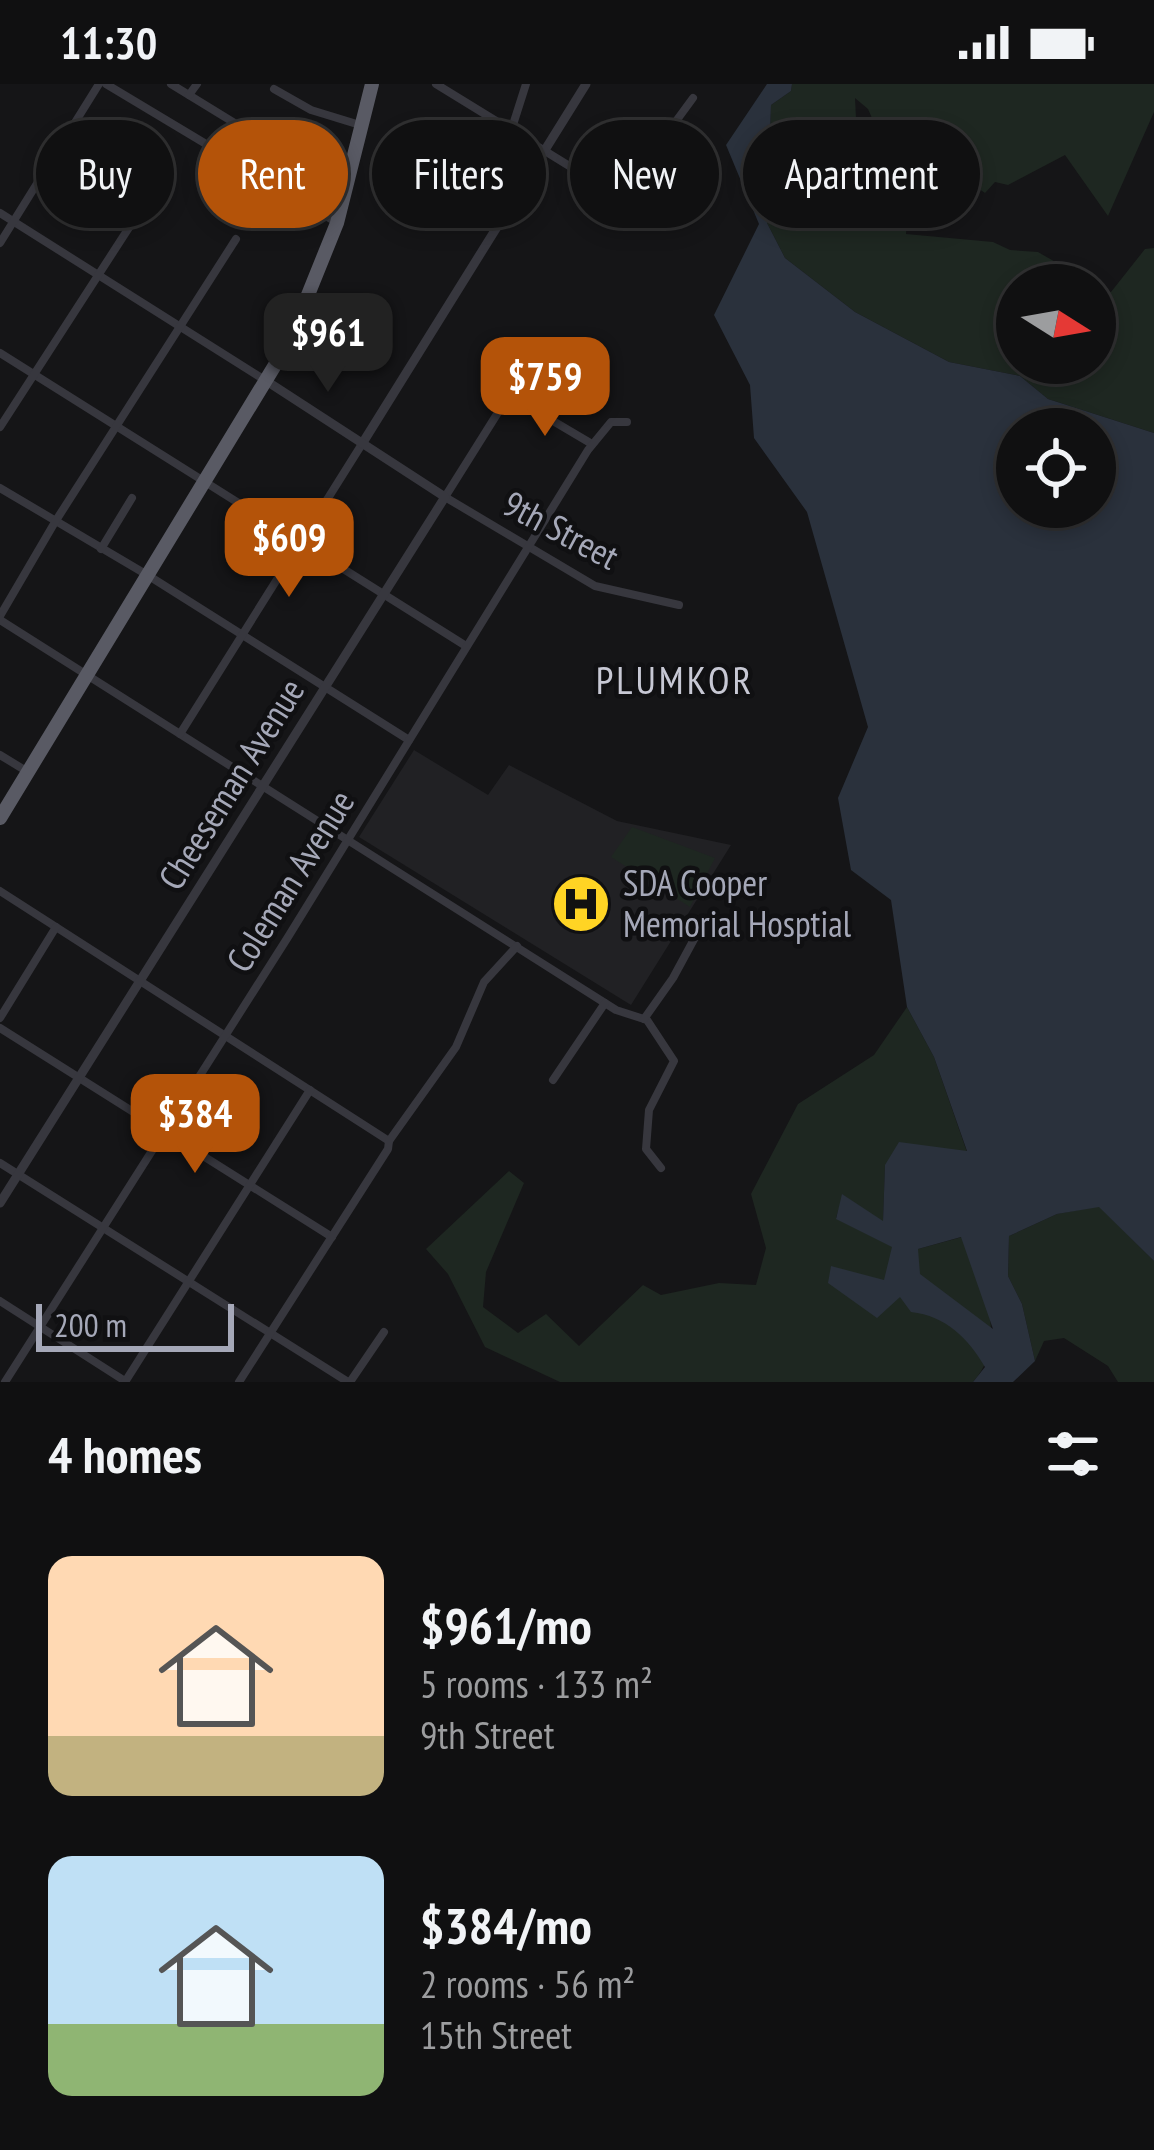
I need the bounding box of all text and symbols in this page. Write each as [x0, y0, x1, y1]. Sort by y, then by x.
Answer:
text: 11:30 [60, 13, 157, 71]
chip: Buy [36, 120, 174, 228]
chip: Rent [198, 120, 348, 228]
chip: Filters [372, 120, 546, 228]
chip: New [570, 120, 719, 228]
chip: Apartment [743, 120, 980, 228]
north arrow [996, 264, 1116, 384]
map controls [996, 264, 1116, 528]
pin: $961 [257, 293, 399, 395]
text: $961 [291, 306, 365, 357]
pin: $759 [474, 337, 616, 439]
text: $759 [508, 350, 582, 401]
button: locate [996, 408, 1116, 528]
street label: 9th Street [495, 480, 627, 579]
pin: $609 [218, 498, 360, 600]
text: $609 [252, 511, 326, 562]
district label: PLUMKOR [596, 654, 754, 705]
street label: Cheeseman Avenue [147, 669, 314, 898]
street label: Coleman Avenue [215, 781, 364, 980]
place label: SDA Cooper Memorial Hosptial [623, 859, 852, 947]
hospital icon: SDA Cooper Memorial Hosptial [550, 873, 612, 935]
pin: $384 [124, 1074, 266, 1176]
text: $384 [158, 1087, 232, 1138]
scale bar [36, 1298, 234, 1351]
text: 200 m [54, 1303, 127, 1346]
text: 4 homes [48, 1421, 202, 1487]
icon: filters [1040, 1421, 1106, 1487]
text: $961/mo [420, 1592, 592, 1658]
icon: home [144, 1604, 288, 1748]
text: 5 rooms · 133 m² [420, 1658, 653, 1709]
text: 9th Street [420, 1709, 554, 1760]
text: $384/mo [420, 1892, 592, 1958]
icon: home [144, 1904, 288, 2048]
text: 2 rooms · 56 m² [420, 1958, 635, 2009]
text: 15th Street [420, 2009, 572, 2060]

